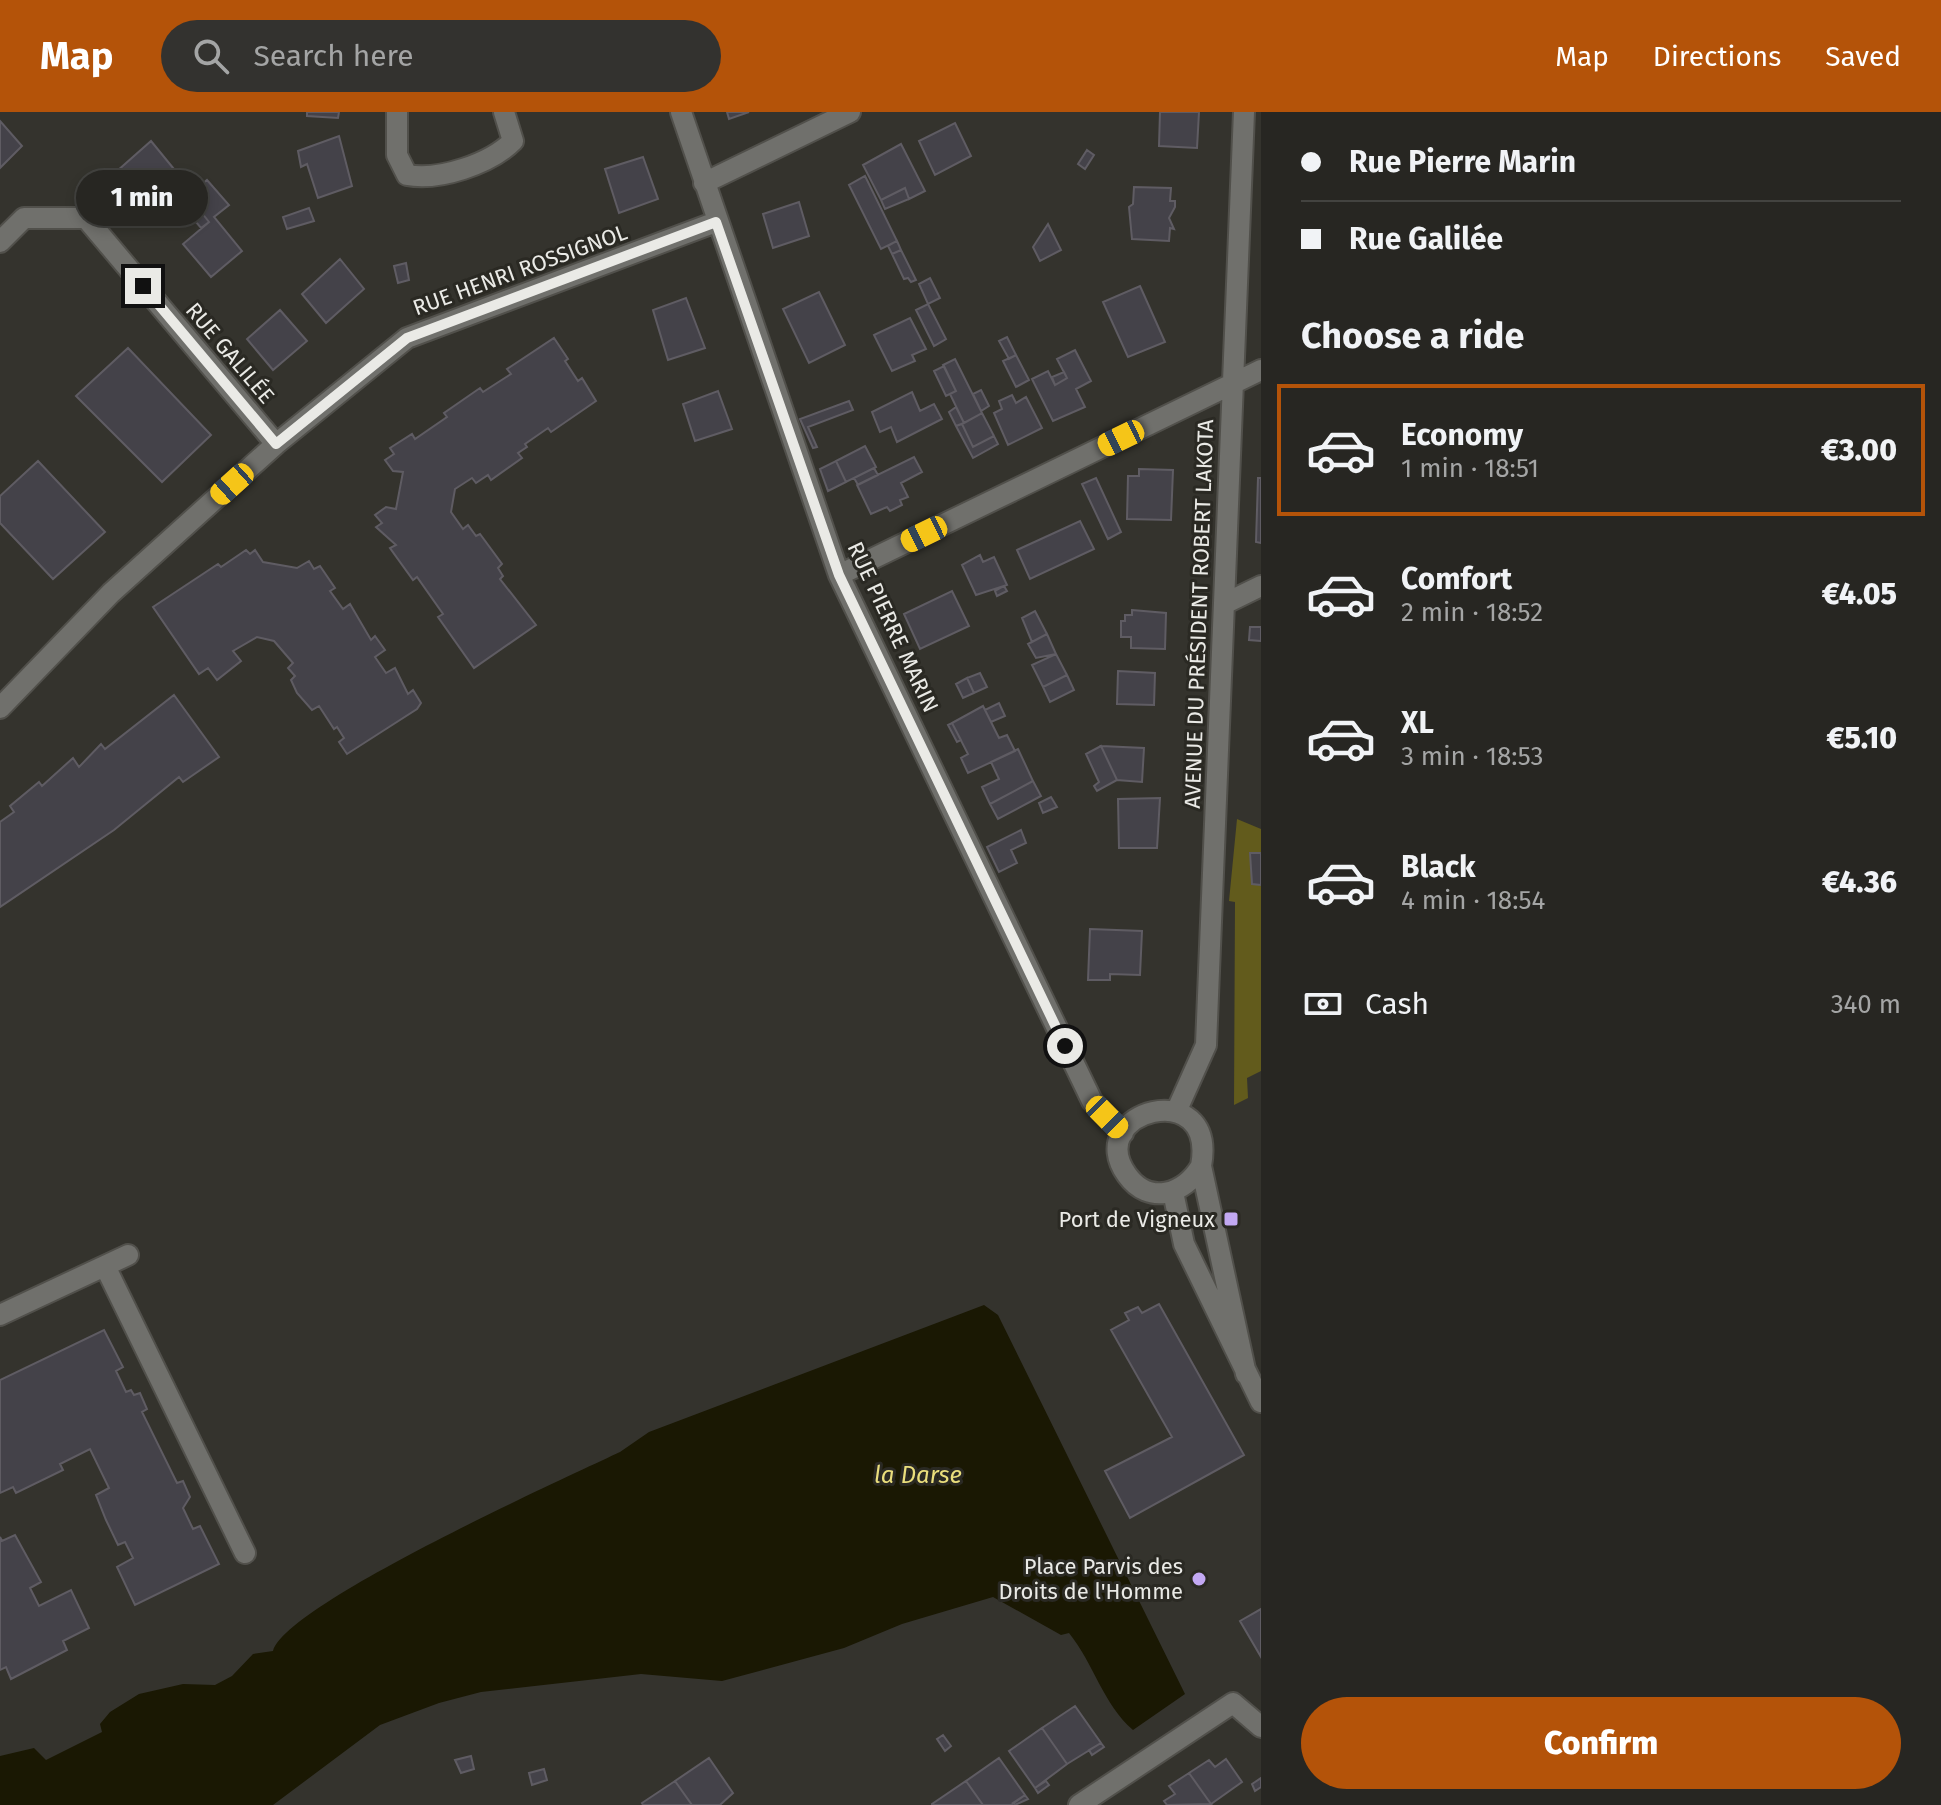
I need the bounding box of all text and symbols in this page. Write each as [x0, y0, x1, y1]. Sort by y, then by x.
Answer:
search box [161, 20, 721, 92]
text: Map [40, 33, 113, 79]
icon: search [189, 34, 233, 78]
text: Search here [253, 38, 414, 74]
text: Map [1555, 40, 1609, 73]
text: Directions [1653, 40, 1781, 73]
text: Saved [1825, 40, 1901, 73]
text: Rue Pierre Marin [1349, 144, 1576, 180]
callout: 1 min [77, 170, 209, 226]
text: 1 min [111, 182, 173, 213]
street label: RUE HENRI ROSSIGNOL [409, 219, 631, 321]
text: Rue Galilée [1349, 221, 1503, 257]
route end [125, 268, 161, 304]
street label: RUE GALILÉE [180, 297, 280, 409]
text: Choose a ride [1301, 314, 1524, 358]
icon: car [1305, 414, 1377, 486]
car [1094, 417, 1148, 459]
text: Economy [1401, 417, 1523, 453]
street label: AVENUE DU PRÉSIDENT ROBERT LAKOTA [1179, 419, 1219, 809]
text: €3.00 [1821, 432, 1897, 468]
text: 1 min · 18:51 [1401, 453, 1539, 484]
car [206, 459, 258, 509]
car [897, 513, 951, 555]
street label: RUE PIERRE MARIN [842, 537, 944, 717]
icon: car [1305, 558, 1377, 630]
text: Comfort [1401, 561, 1512, 597]
text: €4.05 [1822, 576, 1897, 612]
text: 2 min · 18:52 [1401, 597, 1543, 628]
icon: car [1305, 702, 1377, 774]
text: XL [1401, 705, 1434, 741]
text: €5.10 [1827, 720, 1897, 756]
text: 3 min · 18:53 [1401, 741, 1543, 772]
icon: car [1305, 846, 1377, 918]
text: Black [1401, 849, 1476, 885]
text: €4.36 [1822, 864, 1897, 900]
text: 4 min · 18:54 [1401, 885, 1545, 916]
icon: cash [1301, 982, 1345, 1026]
text: Cash [1365, 986, 1429, 1022]
text: 340 m [1831, 989, 1901, 1020]
route start [1047, 1028, 1083, 1064]
car [1082, 1092, 1132, 1142]
place label: Port de Vigneux [1059, 1206, 1215, 1233]
marker: Port de Vigneux [1222, 1210, 1240, 1228]
water label: la Darse [874, 1461, 962, 1489]
place label: Place Parvis des Droits de l'Homme [998, 1553, 1183, 1605]
marker: Place Parvis des Droits de l'Homme [1190, 1570, 1208, 1588]
button: Confirm [1301, 1697, 1901, 1789]

